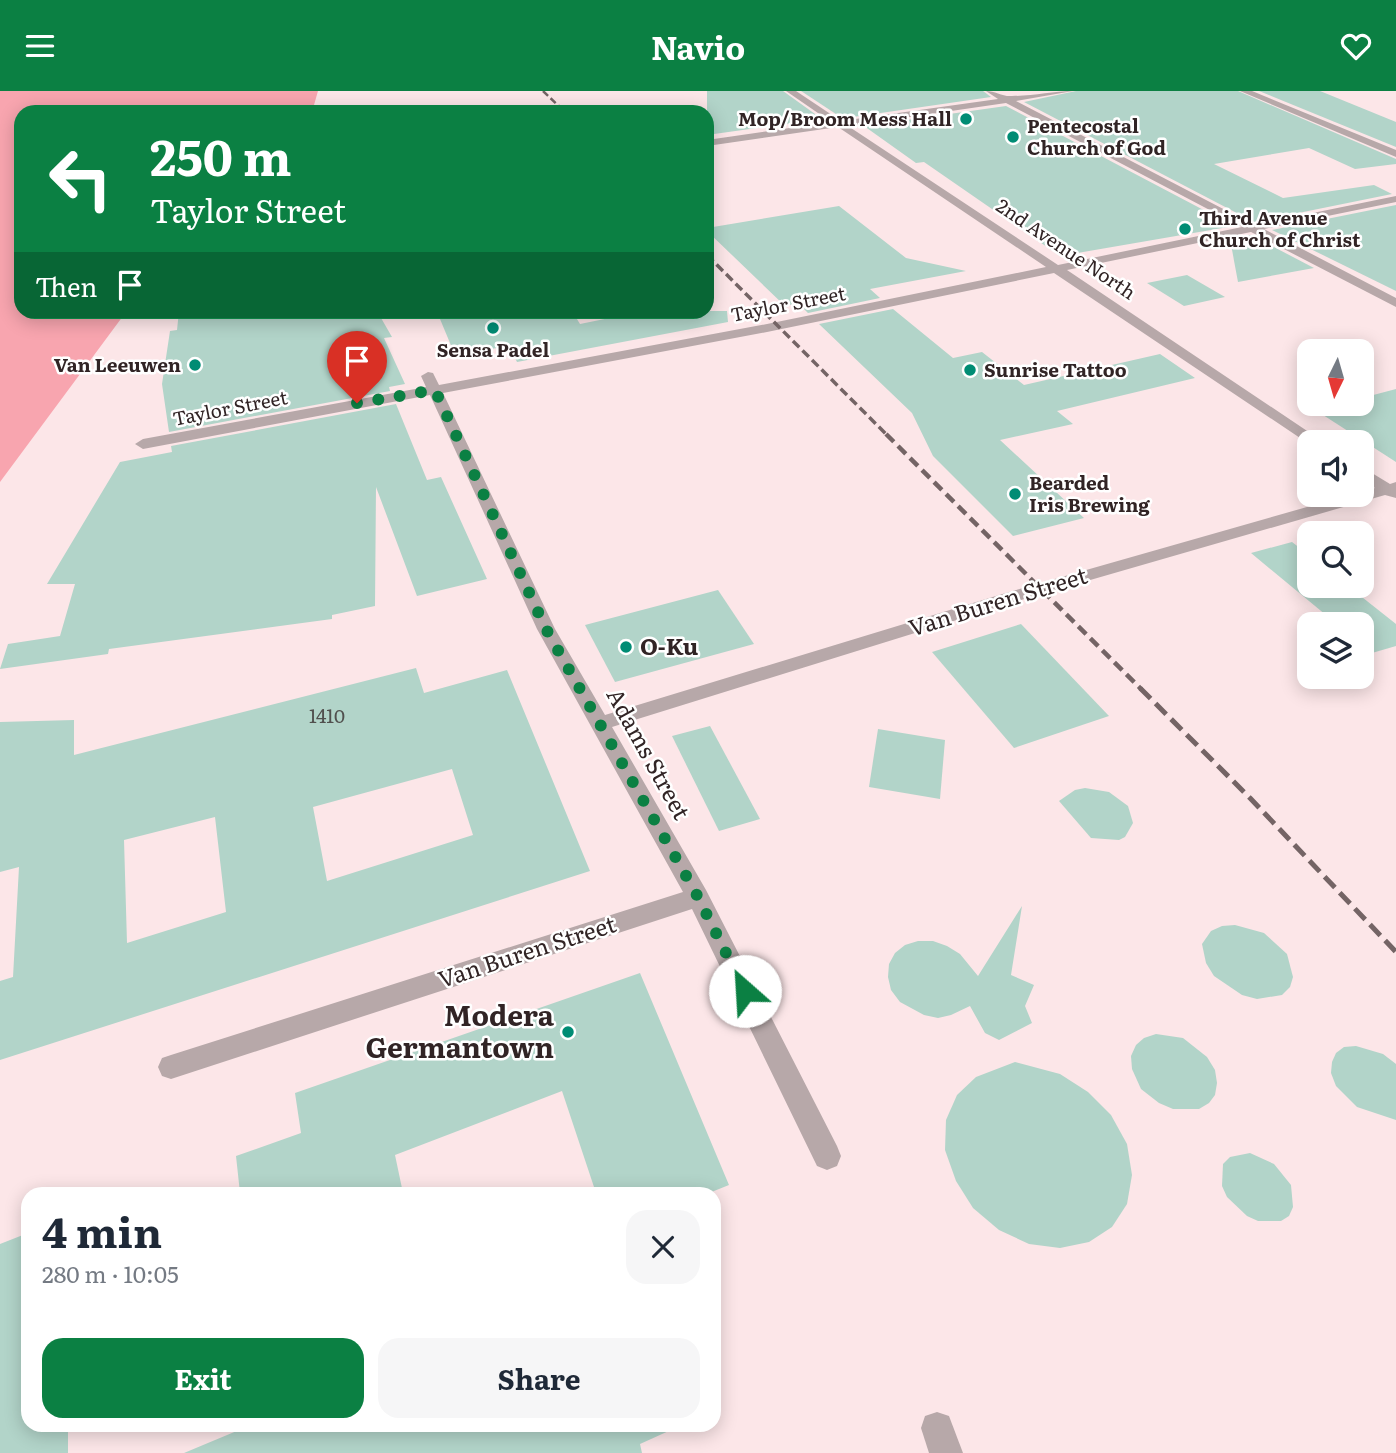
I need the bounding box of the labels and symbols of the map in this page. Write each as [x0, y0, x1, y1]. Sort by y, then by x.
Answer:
place label: Mop/Broom Mess Hall [738, 104, 952, 132]
marker: Mop/Broom Mess Hall [958, 111, 974, 127]
place label: Pentecostal Church of God [1027, 111, 1166, 161]
marker: Pentecostal Church of God [1005, 129, 1021, 145]
street label: 2nd Avenue North [991, 191, 1142, 305]
place label: Third Avenue Church of Christ [1199, 203, 1361, 253]
marker: Third Avenue Church of Christ [1177, 221, 1193, 237]
street label: Taylor Street [728, 278, 848, 328]
marker: Sensa Padel [485, 320, 501, 336]
pin [327, 331, 387, 403]
place label: Sensa Padel [437, 335, 549, 363]
north arrow [1297, 339, 1374, 417]
place label: Van Leeuwen [54, 350, 181, 378]
place label: Sunrise Tattoo [984, 355, 1127, 383]
marker: Van Leeuwen [187, 357, 203, 373]
marker: Sunrise Tattoo [962, 362, 978, 378]
street label: Taylor Street [170, 382, 290, 432]
place label: Bearded Iris Brewing [1029, 468, 1150, 518]
marker: Bearded Iris Brewing [1007, 486, 1023, 502]
street label: Van Buren Street [904, 557, 1092, 643]
place label: O-Ku [640, 628, 698, 662]
marker: O-Ku [618, 639, 634, 655]
street label: Adams Street [600, 681, 700, 826]
house number: 1410 [309, 701, 345, 729]
street label: Van Buren Street [433, 905, 620, 995]
position arrow [708, 954, 782, 1028]
place label: Modera Germantown [366, 993, 555, 1067]
marker: Modera Germantown [560, 1024, 576, 1040]

